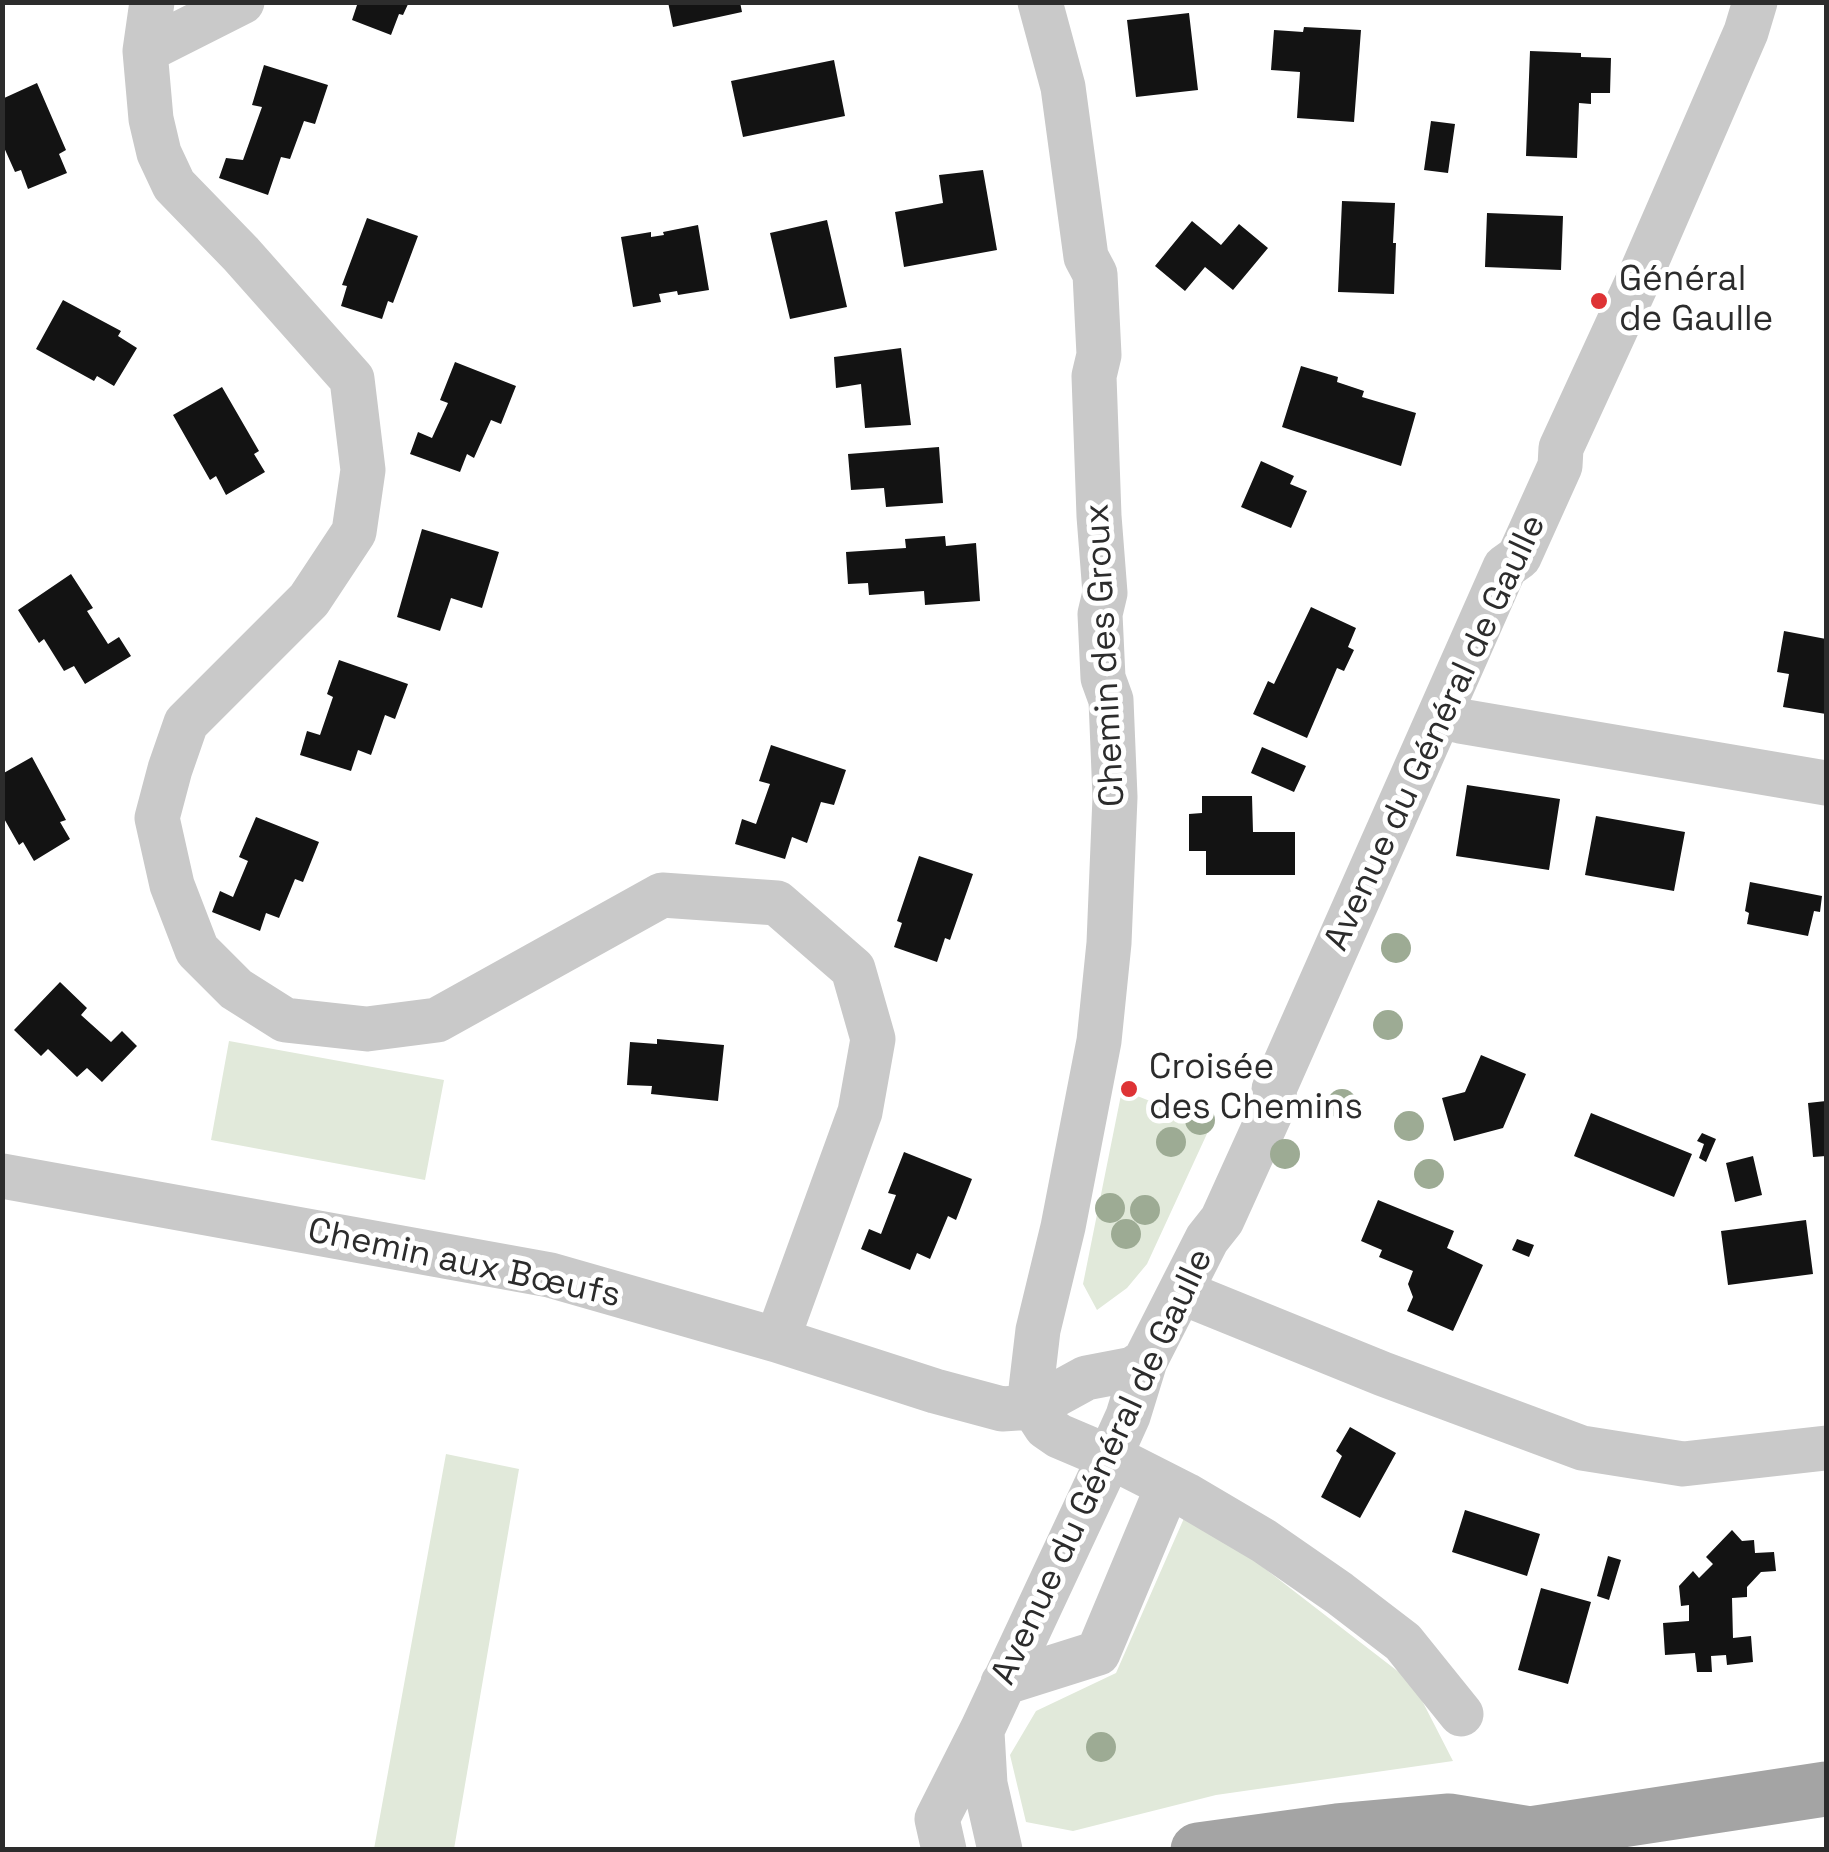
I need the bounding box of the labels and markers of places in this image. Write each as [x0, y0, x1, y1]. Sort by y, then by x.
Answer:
place label: Général de Gaulle [1619, 260, 1773, 342]
marker: Général de Gaulle [1588, 290, 1610, 312]
place label: Croisée des Chemins [1149, 1048, 1363, 1130]
marker: Croisée des Chemins [1118, 1078, 1140, 1100]

